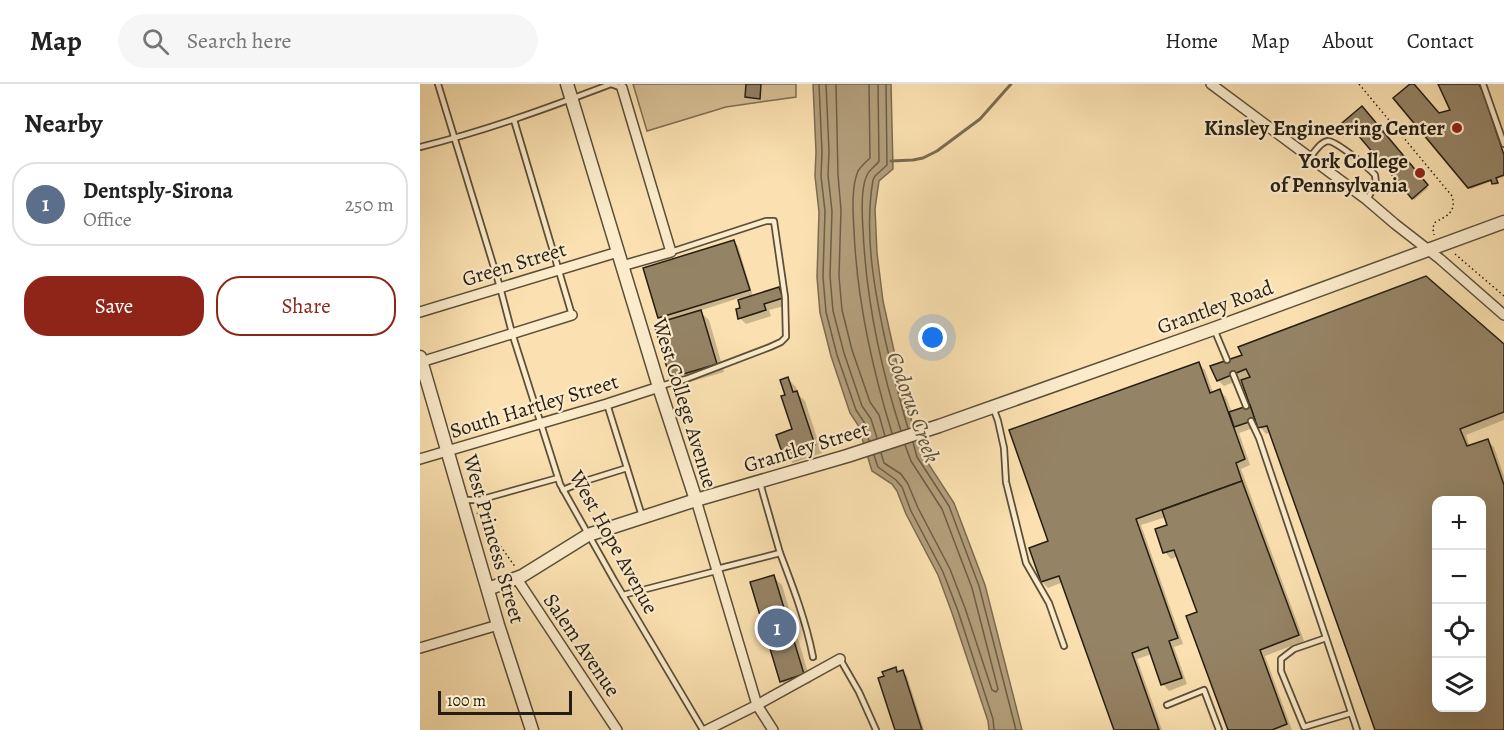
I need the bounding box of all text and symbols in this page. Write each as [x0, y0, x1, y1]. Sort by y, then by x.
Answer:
search box [118, 14, 538, 68]
text: Map [30, 22, 82, 60]
icon: search [139, 25, 172, 58]
text: Search here [187, 26, 291, 56]
text: Home [1165, 27, 1218, 55]
text: Map [1251, 27, 1289, 55]
text: About [1322, 27, 1374, 55]
text: Contact [1407, 27, 1474, 55]
text: Nearby [24, 106, 103, 141]
place label: Kinsley Engineering Center [1204, 114, 1445, 142]
marker: Kinsley Engineering Center [1450, 121, 1464, 135]
place label: York College of Pennsylvania [1270, 147, 1409, 199]
marker: York College of Pennsylvania [1413, 166, 1427, 180]
text: Dentsply-Sirona [83, 176, 233, 206]
text: 1 [42, 191, 49, 218]
text: 250 m [345, 191, 394, 218]
text: Office [83, 206, 132, 233]
street label: Green Street [458, 235, 570, 293]
street label: Grantley Road [1153, 273, 1278, 341]
button: Save [24, 276, 204, 336]
button: Share [216, 276, 396, 336]
street label: West College Avenue [646, 314, 724, 491]
your location [918, 323, 947, 352]
water label: Codorus Creek [879, 348, 947, 467]
street label: South Hartley Street [446, 367, 622, 445]
street label: Grantley Street [740, 415, 872, 479]
street label: West Princess Street [456, 450, 532, 627]
street label: West Hope Avenue [562, 464, 665, 619]
map controls [1432, 496, 1486, 712]
button: + [1432, 496, 1486, 550]
button: − [1432, 550, 1486, 604]
street label: Salem Avenue [537, 588, 627, 702]
button: locate [1432, 604, 1486, 658]
pin: 1 [758, 606, 796, 650]
button: layers [1432, 658, 1486, 712]
scale bar [438, 688, 572, 716]
text: 100 m [447, 690, 486, 712]

